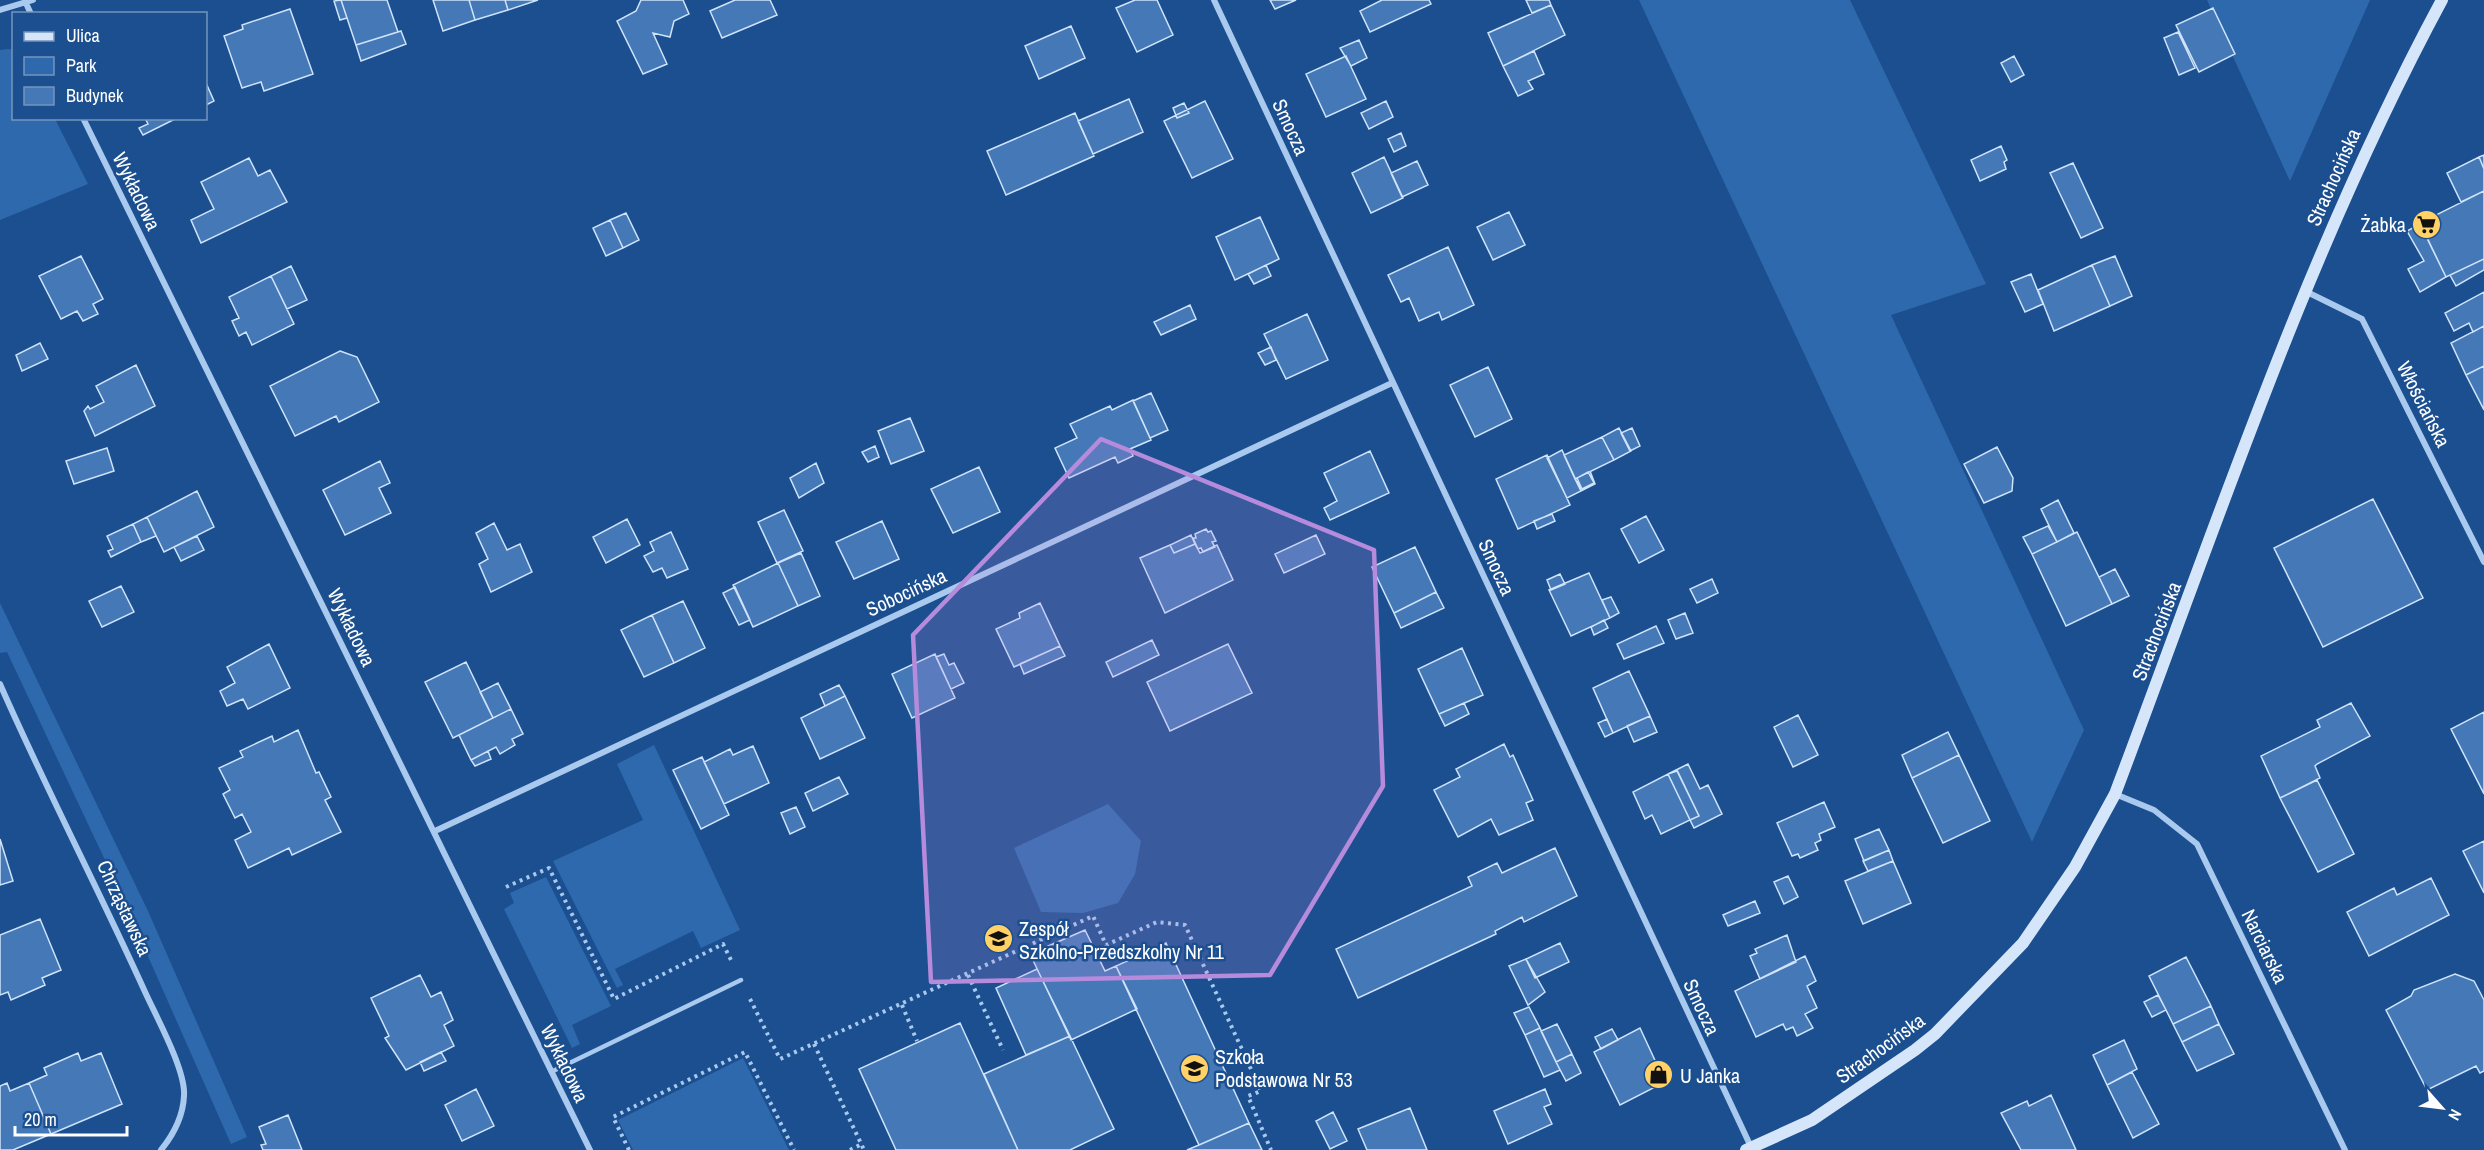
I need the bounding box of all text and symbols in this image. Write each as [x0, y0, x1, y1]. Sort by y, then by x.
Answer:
legend [12, 12, 207, 120]
text: Ulica [66, 23, 100, 48]
text: Park [66, 53, 97, 78]
text: Budynek [66, 83, 124, 108]
street label: Smocza [1266, 94, 1316, 160]
street label: Strachocińska [2300, 124, 2366, 230]
street label: Wykładowa [107, 147, 167, 235]
supermarket icon: Żabka [2411, 208, 2443, 240]
place label: Żabka [2360, 211, 2406, 238]
street label: Włościańska [2391, 356, 2457, 452]
street label: Smocza [1472, 534, 1522, 600]
street label: Sobocińska [861, 562, 951, 622]
street label: Strachocińska [2125, 578, 2187, 684]
street label: Wykładowa [322, 583, 382, 671]
street label: Chrząstawska [91, 856, 159, 960]
street label: Narciarska [2235, 904, 2295, 988]
place label: Zespół Szkolno-Przedszkolny Nr 11 [1019, 915, 1224, 965]
school or university icon: Zespół Szkolno-Przedszkolny Nr 11 [982, 923, 1014, 955]
street label: Smocza [1677, 974, 1727, 1040]
street label: Strachocińska [1830, 1007, 1930, 1089]
street label: Wykładowa [535, 1019, 595, 1107]
place label: Szkoła Podstawowa Nr 53 [1215, 1043, 1353, 1093]
school or university icon: Szkoła Podstawowa Nr 53 [1178, 1052, 1210, 1084]
shop icon: U Janka [1643, 1059, 1675, 1091]
place label: U Janka [1680, 1062, 1740, 1089]
north arrow [2412, 1078, 2472, 1138]
scale bar [15, 1099, 128, 1137]
text: N [2443, 1106, 2467, 1124]
text: 20 m [24, 1107, 57, 1132]

